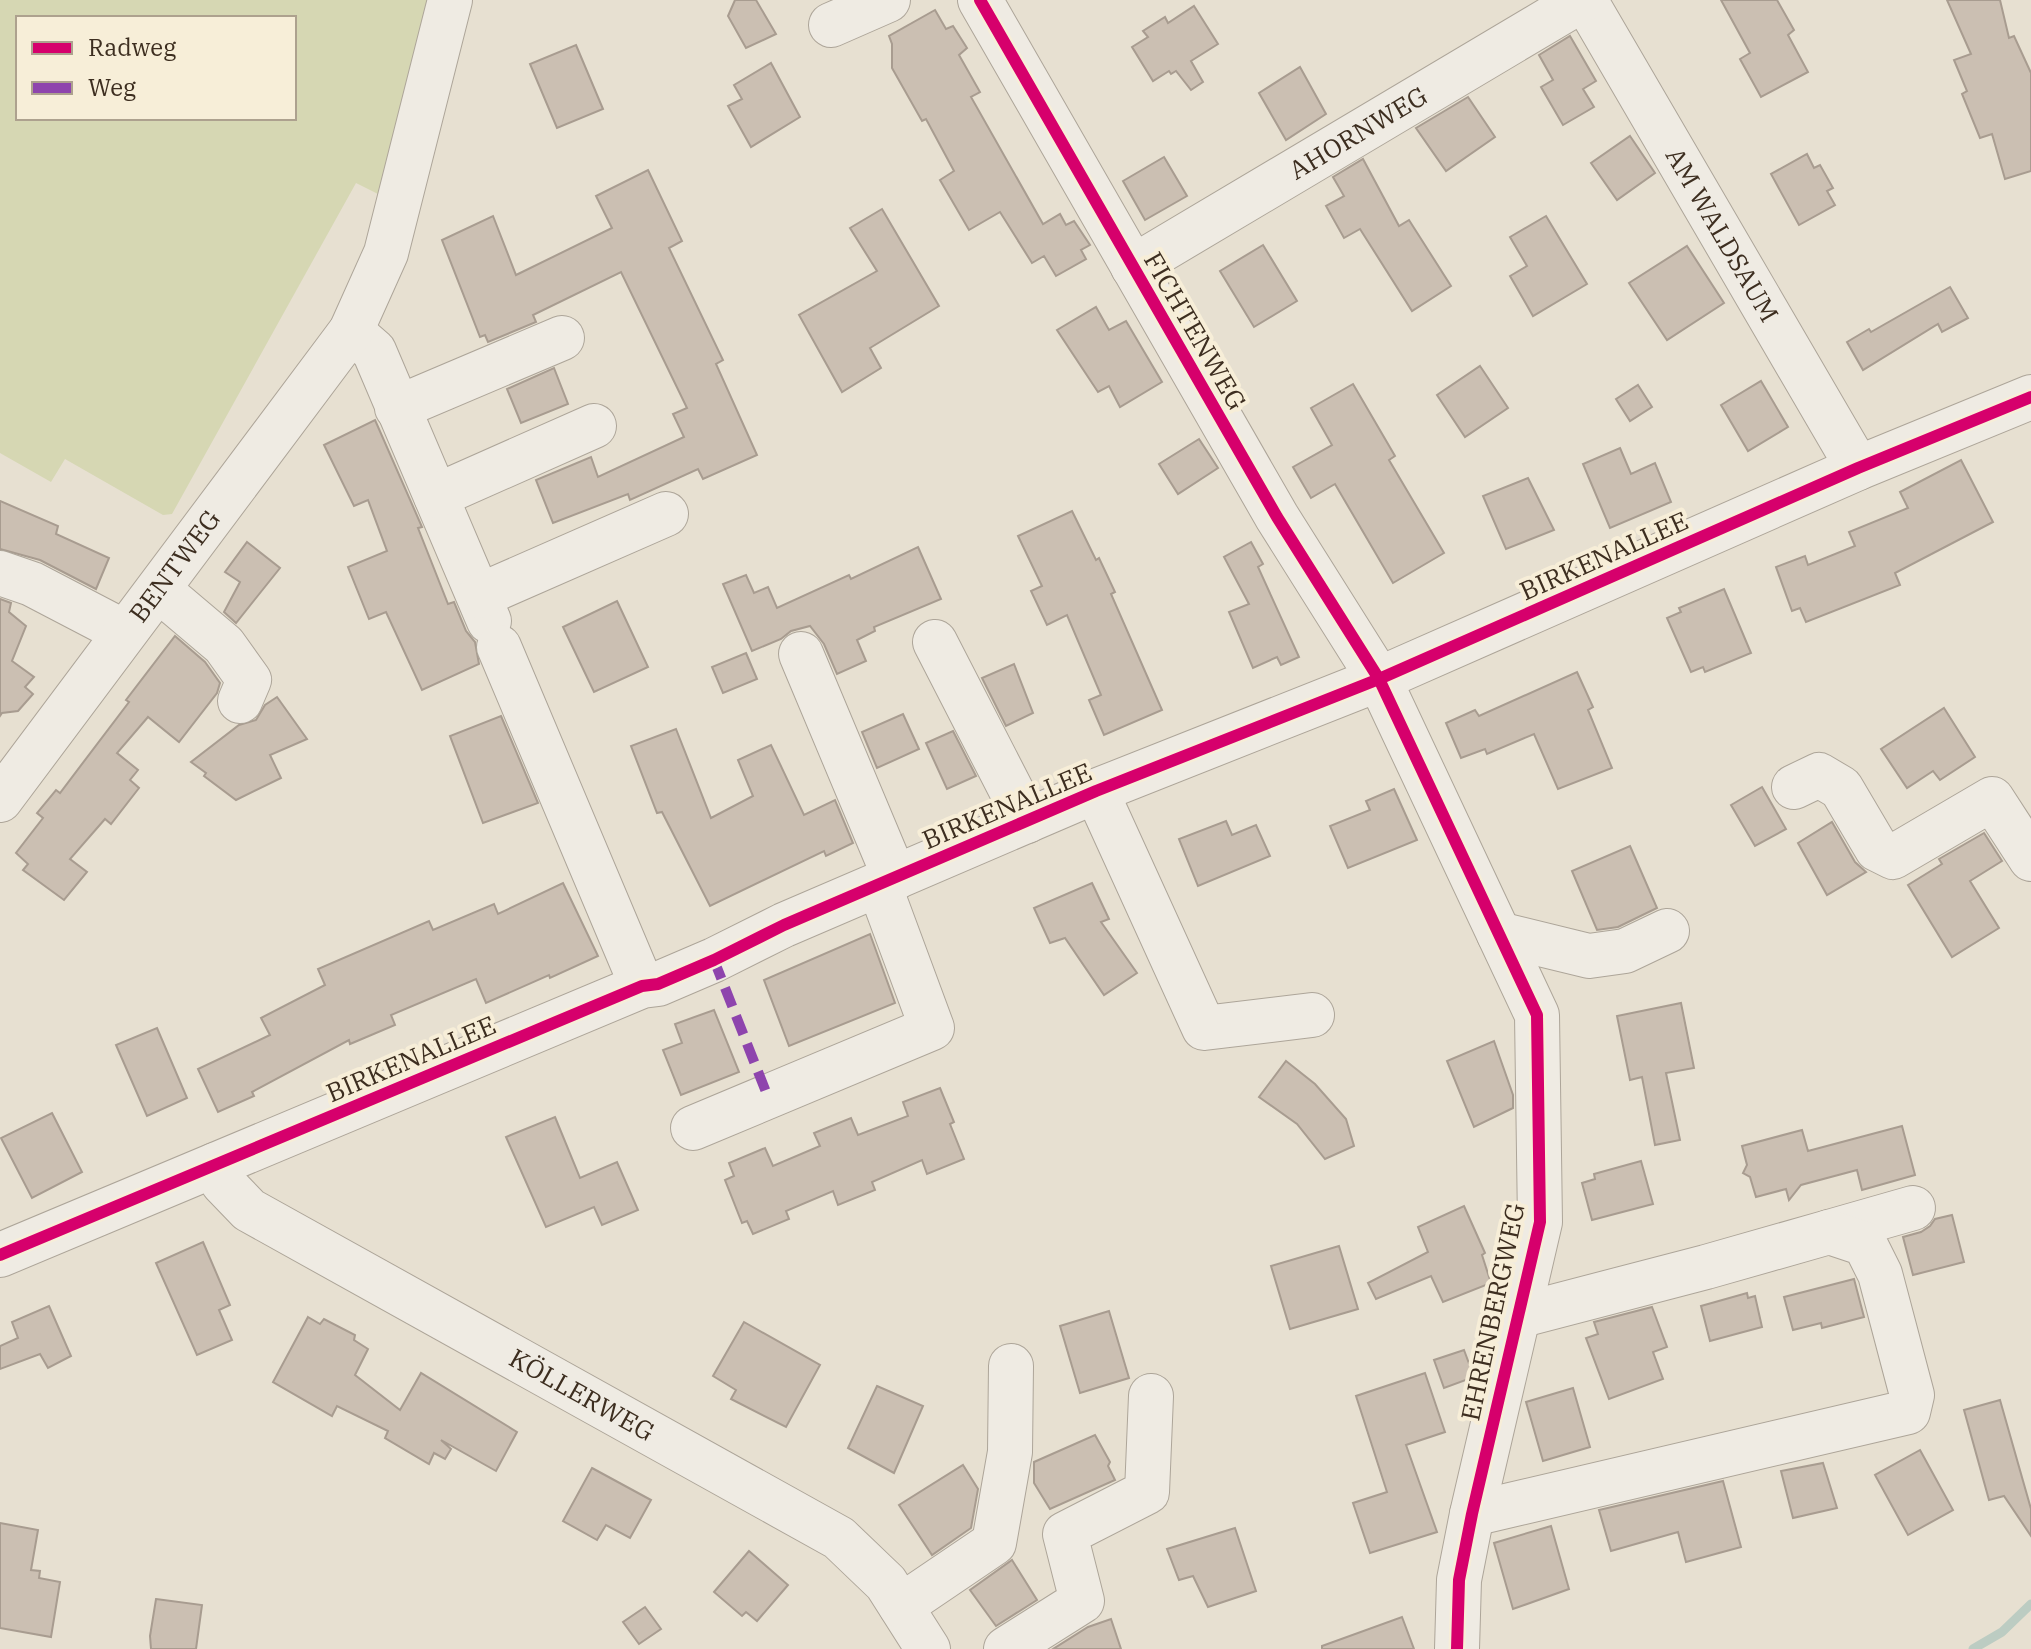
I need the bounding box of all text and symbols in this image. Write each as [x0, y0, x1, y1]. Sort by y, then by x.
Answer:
legend [16, 16, 296, 120]
text: Radweg [88, 31, 176, 63]
text: Weg [88, 71, 136, 103]
street label: AHORNWEG [1282, 78, 1433, 187]
street label: AM WALDSAUM [1659, 141, 1787, 328]
street label: FICHTENWEG [1137, 245, 1255, 416]
street label: BENTWEG [121, 502, 227, 629]
street label: BIRKENALLEE [1514, 503, 1693, 607]
street label: BIRKENALLEE [917, 754, 1097, 856]
street label: BIRKENALLEE [321, 1007, 501, 1109]
street label: EHRENBERGWEG [1452, 1200, 1532, 1424]
street label: KÖLLERWEG [504, 1340, 661, 1448]

